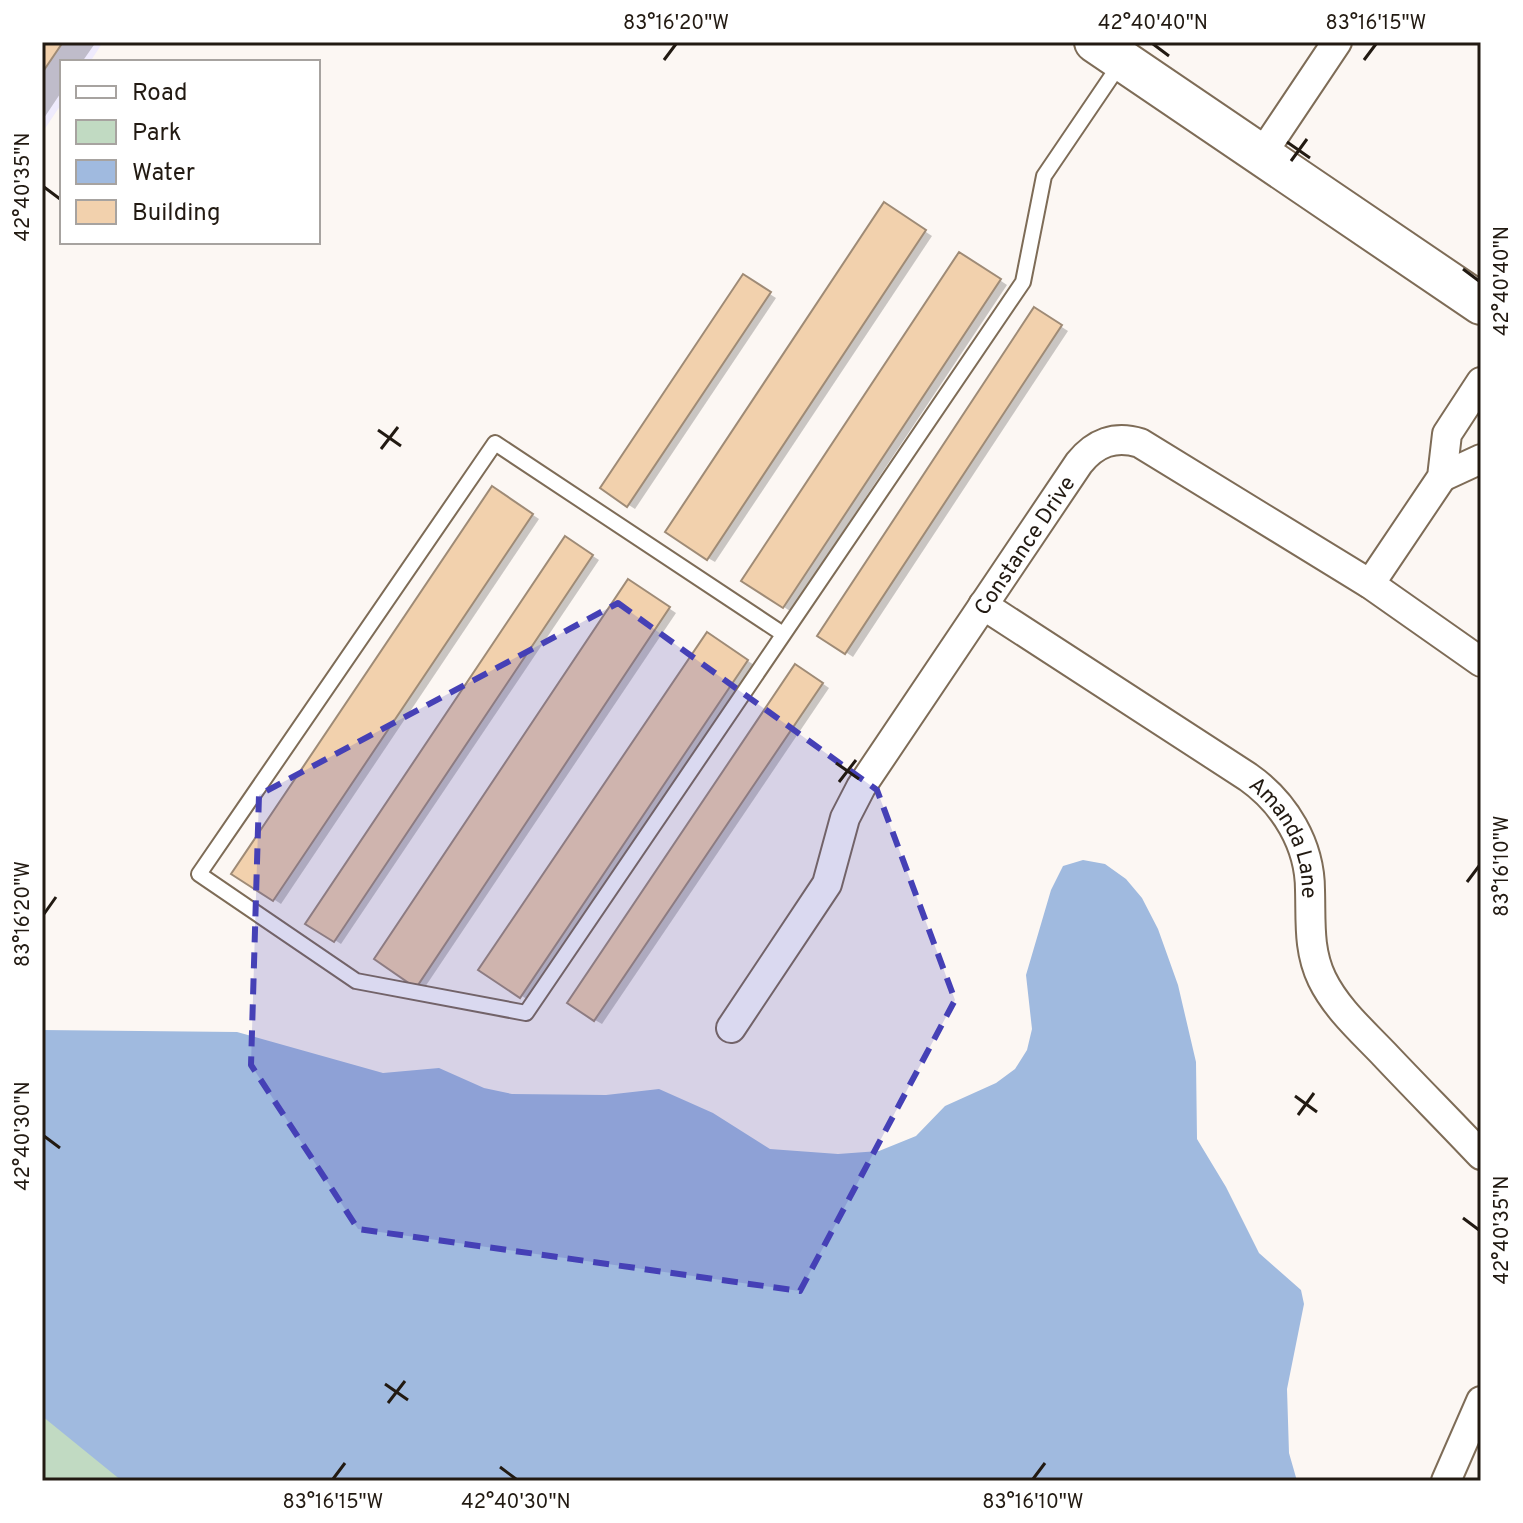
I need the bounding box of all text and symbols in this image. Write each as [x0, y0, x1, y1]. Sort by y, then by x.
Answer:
text: 83°16'20"W [623, 11, 729, 37]
text: 42°40'40"N [1098, 11, 1208, 37]
text: 83°16'15"W [1326, 11, 1426, 37]
legend [60, 60, 320, 244]
text: Road [132, 79, 188, 109]
text: Park [132, 119, 182, 149]
text: 42°40'35"N [11, 132, 37, 242]
text: Water [132, 159, 195, 189]
text: Building [132, 199, 221, 229]
text: 42°40'40"N [1490, 226, 1516, 336]
street label: Constance Drive [969, 472, 1082, 621]
street label: Amanda Lane [1243, 772, 1321, 899]
text: 83°16'10"W [1490, 815, 1516, 917]
text: 83°16'20"W [11, 861, 37, 967]
text: 42°40'30"N [11, 1081, 37, 1191]
text: 42°40'35"N [1490, 1175, 1516, 1285]
text: 83°16'15"W [283, 1490, 383, 1516]
text: 42°40'30"N [461, 1490, 571, 1516]
text: 83°16'10"W [982, 1490, 1084, 1516]

